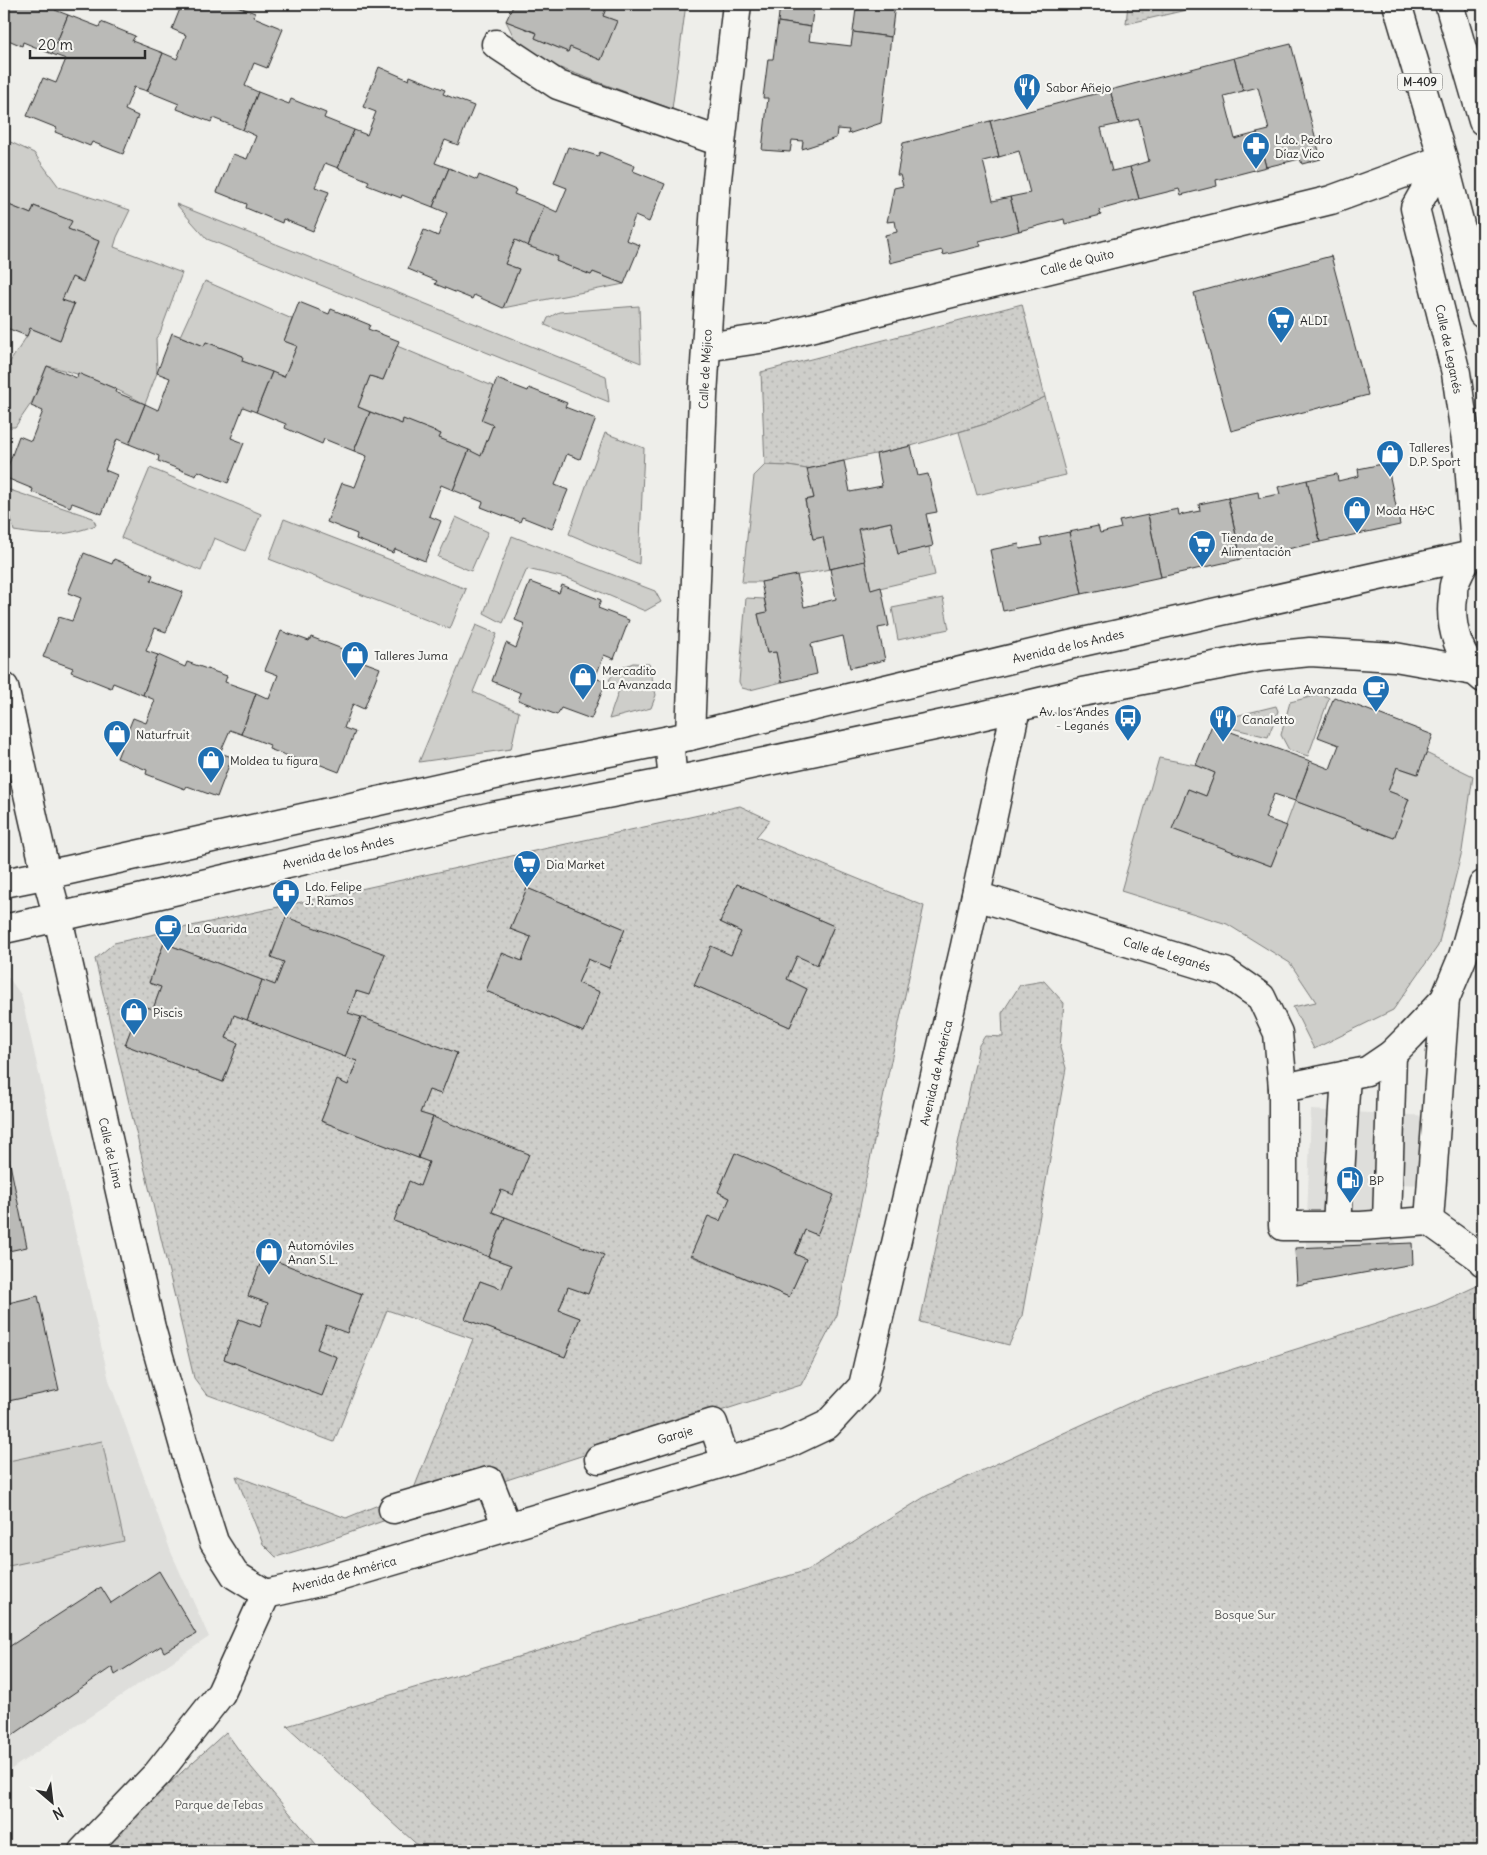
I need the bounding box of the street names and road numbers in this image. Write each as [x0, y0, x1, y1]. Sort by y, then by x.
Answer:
road number: M-409 [1398, 74, 1442, 90]
street label: Calle de Quito [1039, 246, 1116, 278]
street label: Calle de Leganés [1432, 303, 1466, 395]
street label: Calle de Méjico [695, 328, 715, 409]
street label: Avenida de los Andes [1011, 626, 1125, 666]
street label: Avenida de los Andes [281, 832, 395, 872]
street label: Calle de Leganés [1121, 934, 1213, 974]
street label: Avenida de América [917, 1019, 955, 1127]
street label: Calle de Lima [96, 1116, 126, 1190]
street label: Garaje [655, 1423, 695, 1447]
street label: Avenida de América [290, 1553, 398, 1595]

